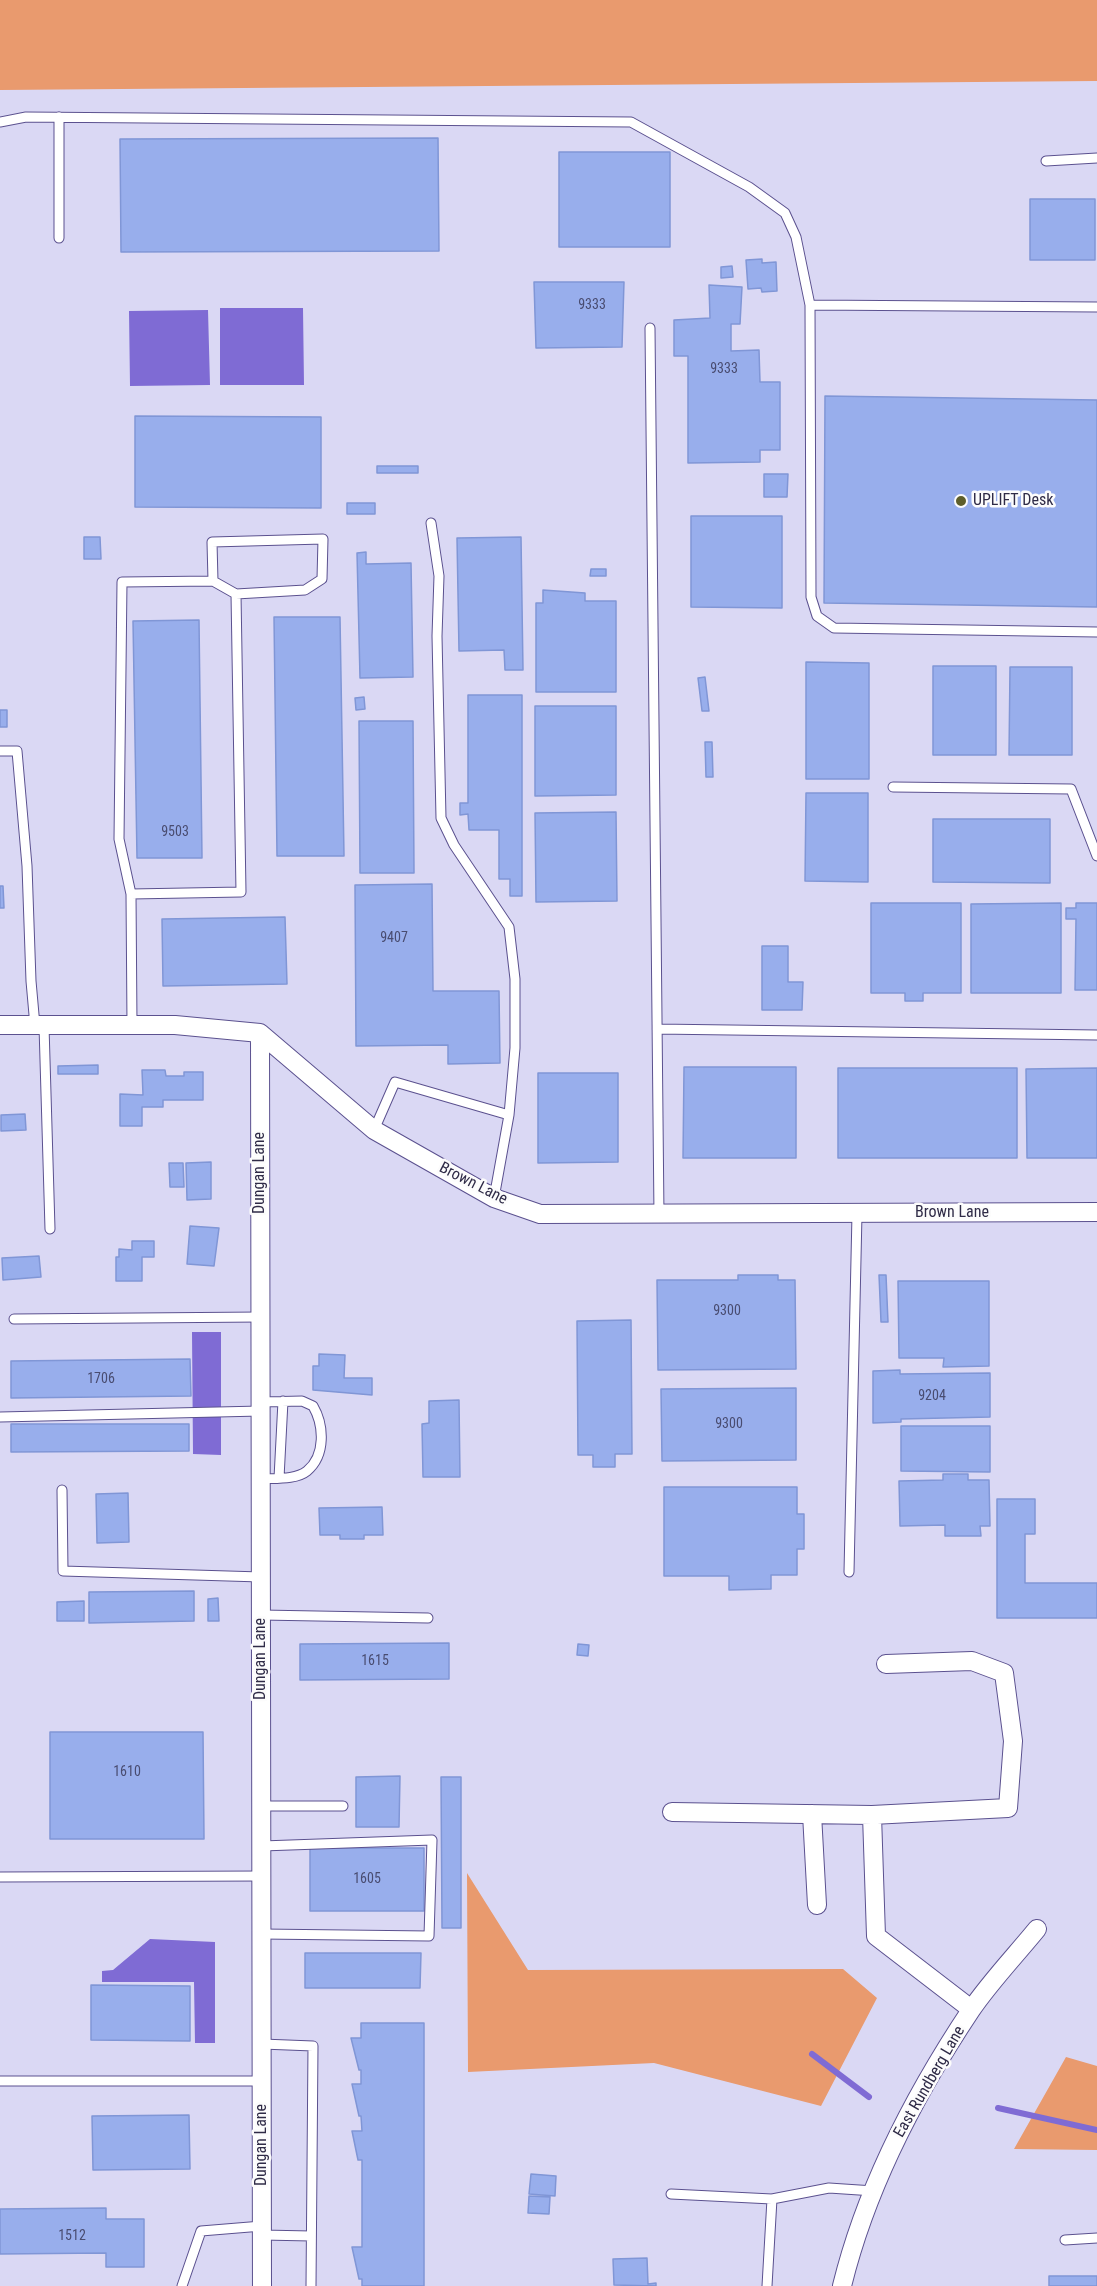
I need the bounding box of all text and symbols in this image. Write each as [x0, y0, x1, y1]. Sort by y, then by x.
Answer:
house number: 9333 [578, 297, 606, 313]
house number: 9333 [710, 361, 738, 377]
place label: UPLIFT Desk [973, 491, 1053, 511]
marker: UPLIFT Desk [954, 494, 968, 508]
house number: 9503 [161, 824, 189, 840]
house number: 9407 [380, 930, 408, 946]
street label: Dungan Lane [250, 1132, 270, 1214]
street label: Brown Lane [436, 1159, 510, 1209]
street label: Brown Lane [915, 1203, 989, 1223]
house number: 9300 [713, 1303, 741, 1319]
house number: 1706 [87, 1371, 115, 1387]
house number: 9204 [918, 1388, 946, 1404]
house number: 9300 [715, 1416, 743, 1432]
street label: Dungan Lane [251, 1618, 271, 1700]
house number: 1615 [361, 1653, 389, 1669]
house number: 1610 [113, 1764, 141, 1780]
house number: 1605 [353, 1871, 381, 1887]
street label: East Rundberg Lane [890, 2023, 970, 2141]
street label: Dungan Lane [252, 2104, 272, 2186]
house number: 1512 [58, 2228, 86, 2244]

